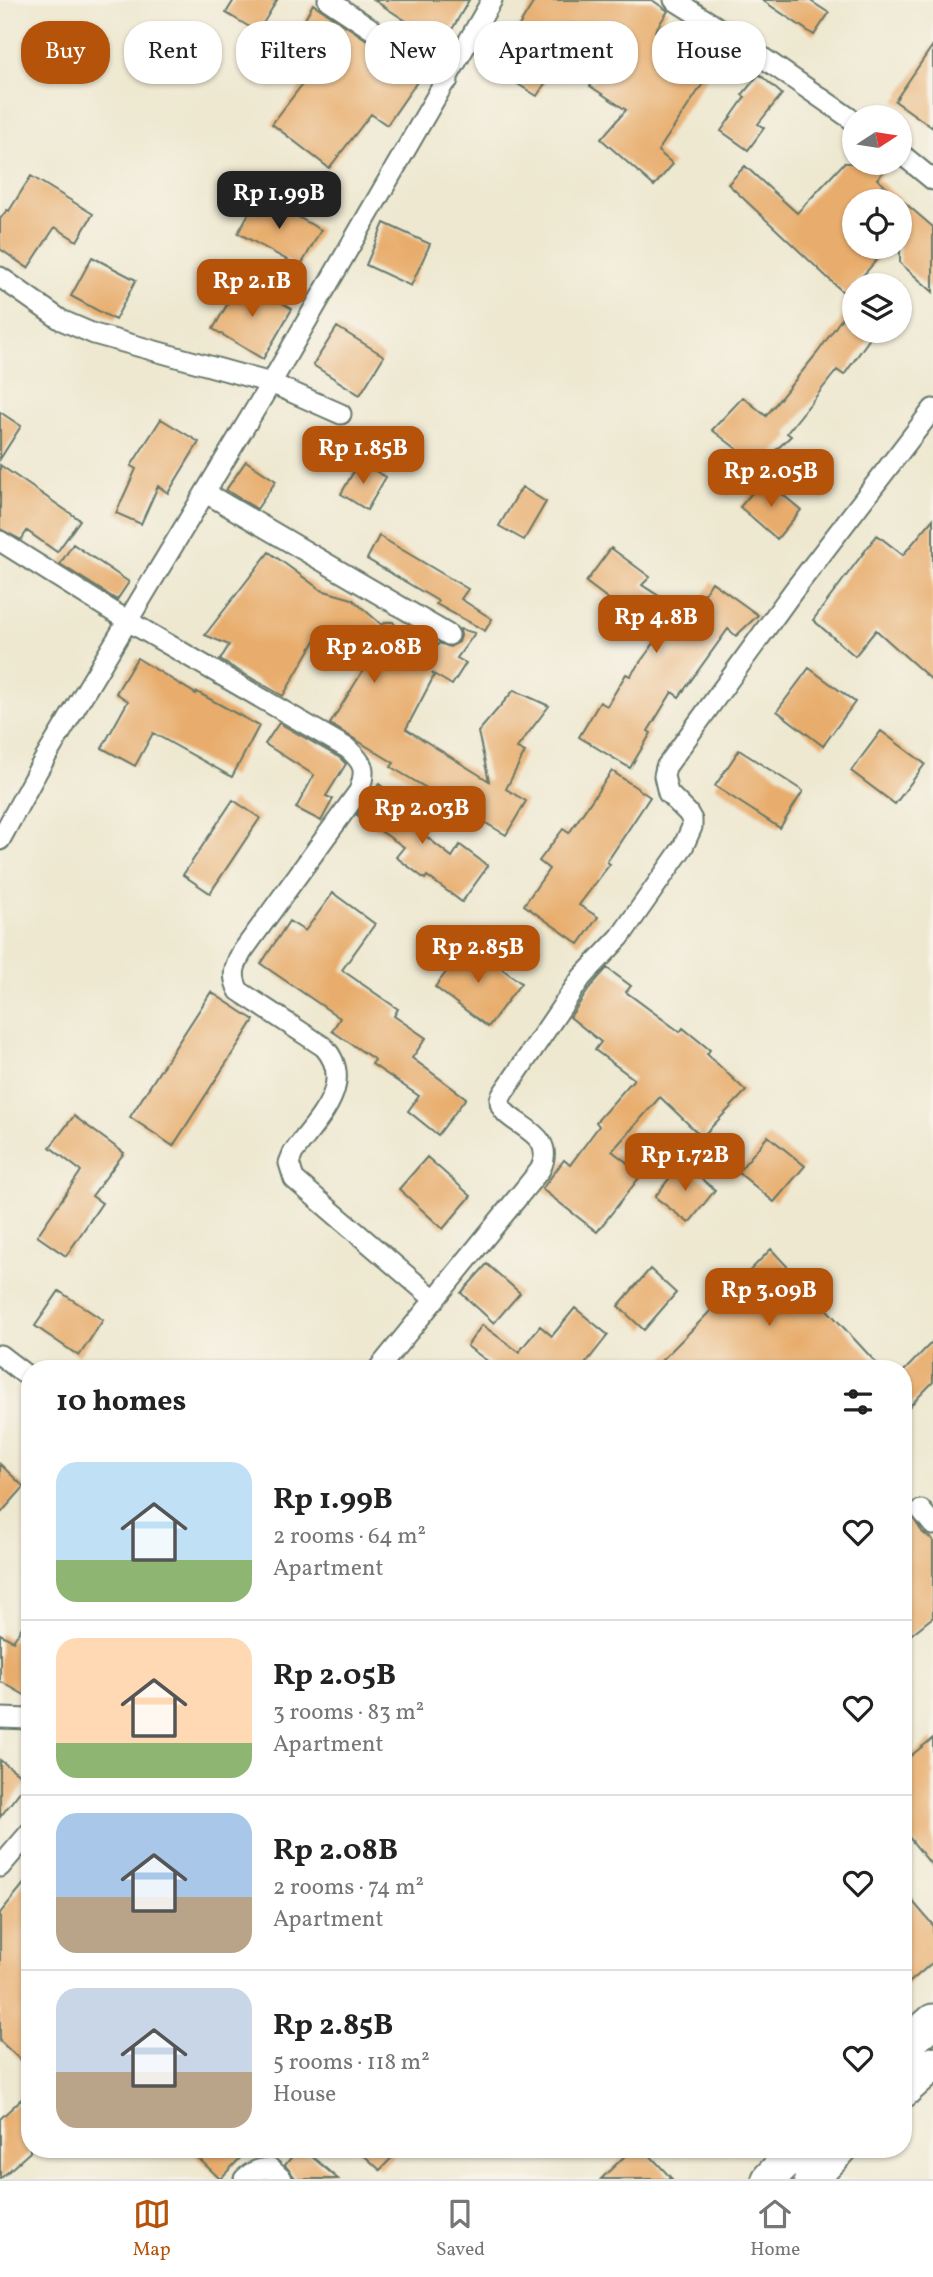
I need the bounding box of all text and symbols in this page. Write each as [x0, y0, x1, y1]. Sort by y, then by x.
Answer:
chip: Buy [21, 21, 110, 84]
chip: Rent [124, 21, 222, 84]
chip: Filters [236, 21, 351, 84]
chip: New [365, 21, 460, 84]
chip: Apartment [474, 21, 638, 84]
chip: House [652, 21, 766, 84]
north arrow [842, 105, 912, 175]
map controls [842, 105, 912, 343]
pin: Rp 1.99B [207, 172, 351, 231]
text: Rp 1.99B [233, 178, 325, 210]
button: locate [842, 189, 912, 259]
pin: Rp 2.1B [187, 260, 317, 319]
text: Rp 2.1B [213, 266, 291, 298]
button: layers [842, 273, 912, 343]
pin: Rp 1.85B [291, 426, 435, 486]
text: Rp 1.85B [318, 433, 408, 465]
pin: Rp 2.05B [699, 449, 843, 509]
text: Rp 2.05B [724, 456, 818, 488]
pin: Rp 4.8B [591, 596, 721, 655]
text: Rp 4.8B [614, 602, 698, 634]
pin: Rp 2.08B [302, 626, 446, 685]
text: Rp 2.08B [326, 632, 422, 664]
pin: Rp 2.03B [350, 786, 494, 846]
text: Rp 2.03B [375, 793, 469, 825]
pin: Rp 2.85B [406, 926, 550, 985]
text: Rp 2.85B [432, 932, 524, 964]
pin: Rp 1.72B [613, 1134, 757, 1193]
text: Rp 1.72B [641, 1140, 729, 1172]
pin: Rp 3.09B [697, 1268, 841, 1328]
text: Rp 3.09B [721, 1275, 817, 1307]
text: 10 homes [56, 1381, 186, 1423]
icon: filters [839, 1383, 877, 1421]
text: Rp 1.99B [273, 1479, 393, 1521]
icon: home [112, 1490, 196, 1574]
icon: heart [839, 1513, 877, 1551]
text: 2 rooms · 64 m² [273, 1521, 426, 1553]
text: Apartment [273, 1553, 384, 1585]
text: Rp 2.05B [273, 1655, 396, 1697]
icon: home [112, 1666, 196, 1750]
icon: heart [839, 1689, 877, 1727]
text: 3 rooms · 83 m² [273, 1697, 424, 1729]
text: Apartment [273, 1729, 384, 1761]
text: Rp 2.08B [273, 1830, 398, 1872]
icon: home [112, 1841, 196, 1925]
icon: heart [839, 1864, 877, 1902]
text: 2 rooms · 74 m² [273, 1872, 424, 1904]
text: Apartment [273, 1904, 384, 1936]
text: Rp 2.85B [273, 2005, 393, 2047]
icon: home [112, 2016, 196, 2100]
icon: heart [839, 2039, 877, 2077]
text: 5 rooms · 118 m² [273, 2047, 430, 2079]
text: House [273, 2079, 336, 2111]
tab: Map [133, 2195, 171, 2263]
tab: Saved [436, 2195, 485, 2263]
tab: Home [750, 2195, 800, 2263]

